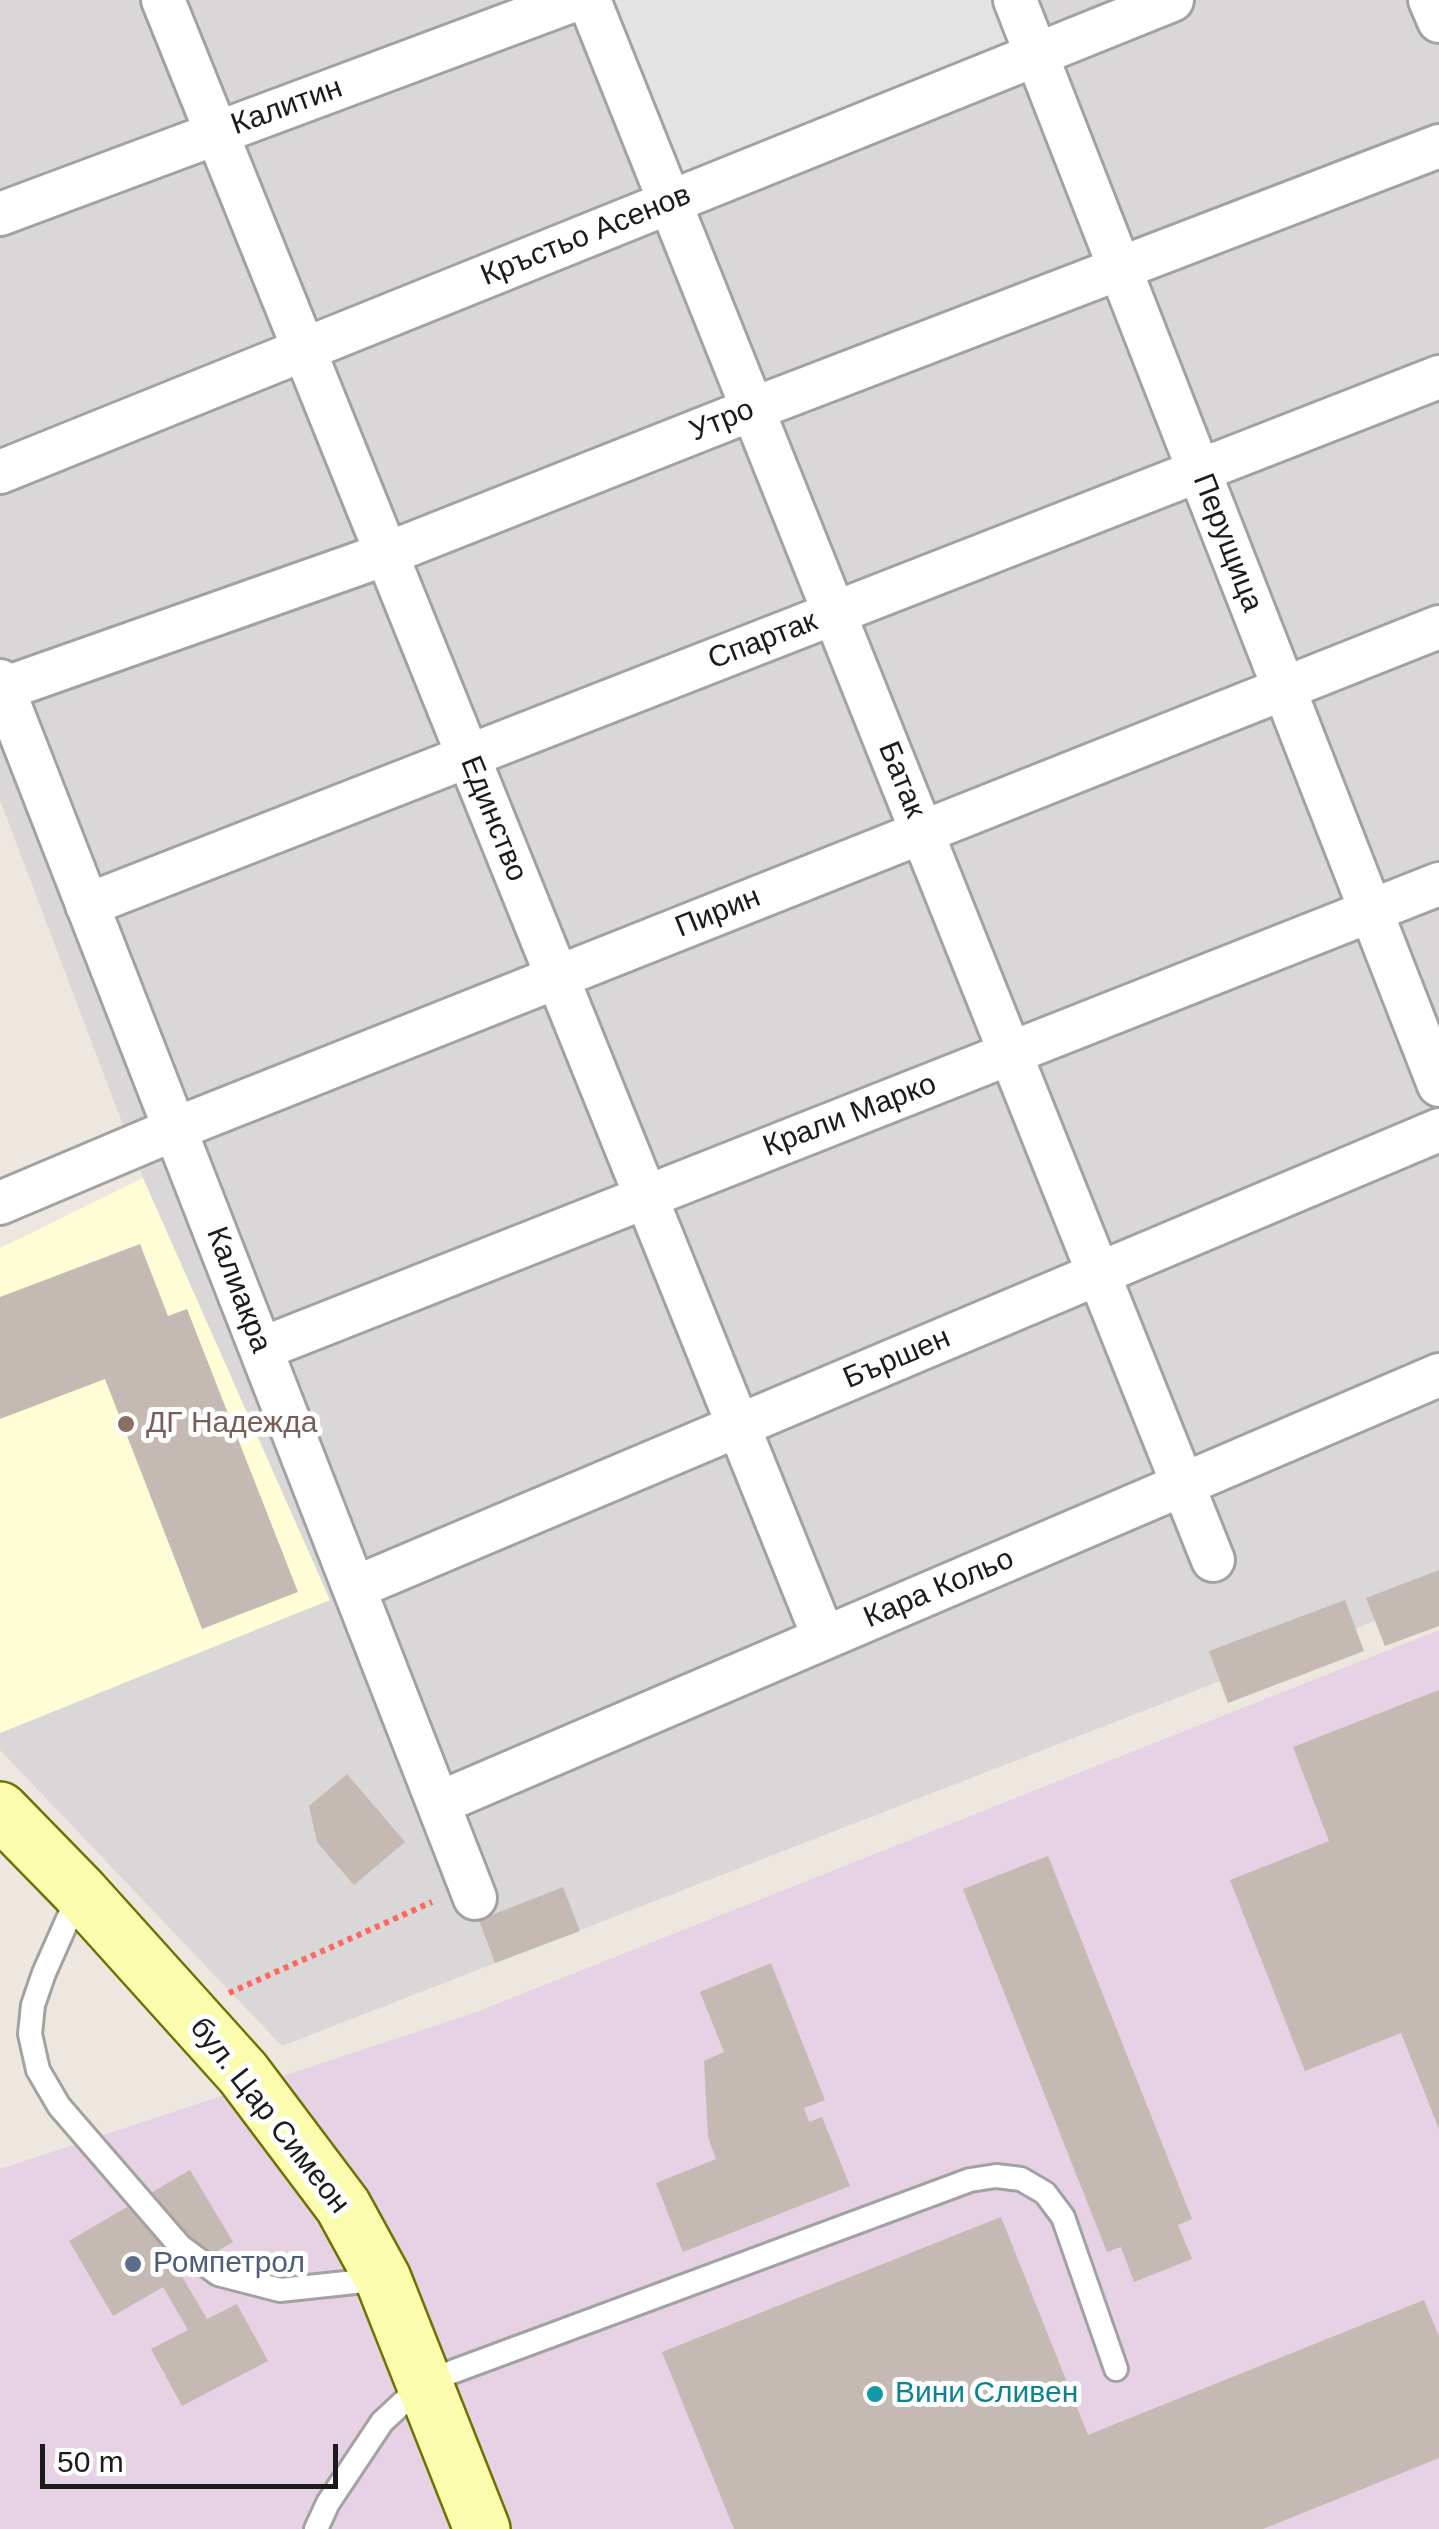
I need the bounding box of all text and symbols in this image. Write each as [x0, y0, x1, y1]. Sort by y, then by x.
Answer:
street label: Калитин [227, 70, 347, 144]
street label: Кръстьо Асенов [476, 178, 696, 294]
street label: Утро [685, 392, 759, 450]
street label: Перущица [1184, 469, 1270, 617]
street label: Спартак [703, 604, 823, 678]
street label: Батак [870, 737, 932, 823]
street label: Единство [452, 751, 534, 887]
street label: Пирин [670, 880, 766, 946]
street label: Крали Марко [758, 1067, 942, 1165]
street label: Калиакра [198, 1222, 278, 1358]
street label: Бършен [838, 1320, 956, 1398]
place label: ДГ Надежда [146, 1406, 317, 1442]
marker: ДГ Надежда [115, 1413, 137, 1435]
street label: Кара Кольо [859, 1541, 1019, 1637]
street label: бул. Цар Симеон [181, 2011, 357, 2221]
place label: Ромпетрол [153, 2246, 305, 2282]
marker: Ромпетрол [122, 2253, 144, 2275]
place label: Вини Сливен [895, 2376, 1078, 2412]
marker: Вини Сливен [864, 2383, 886, 2405]
scale bar [45, 2424, 342, 2486]
text: 50 m [57, 2445, 124, 2478]

